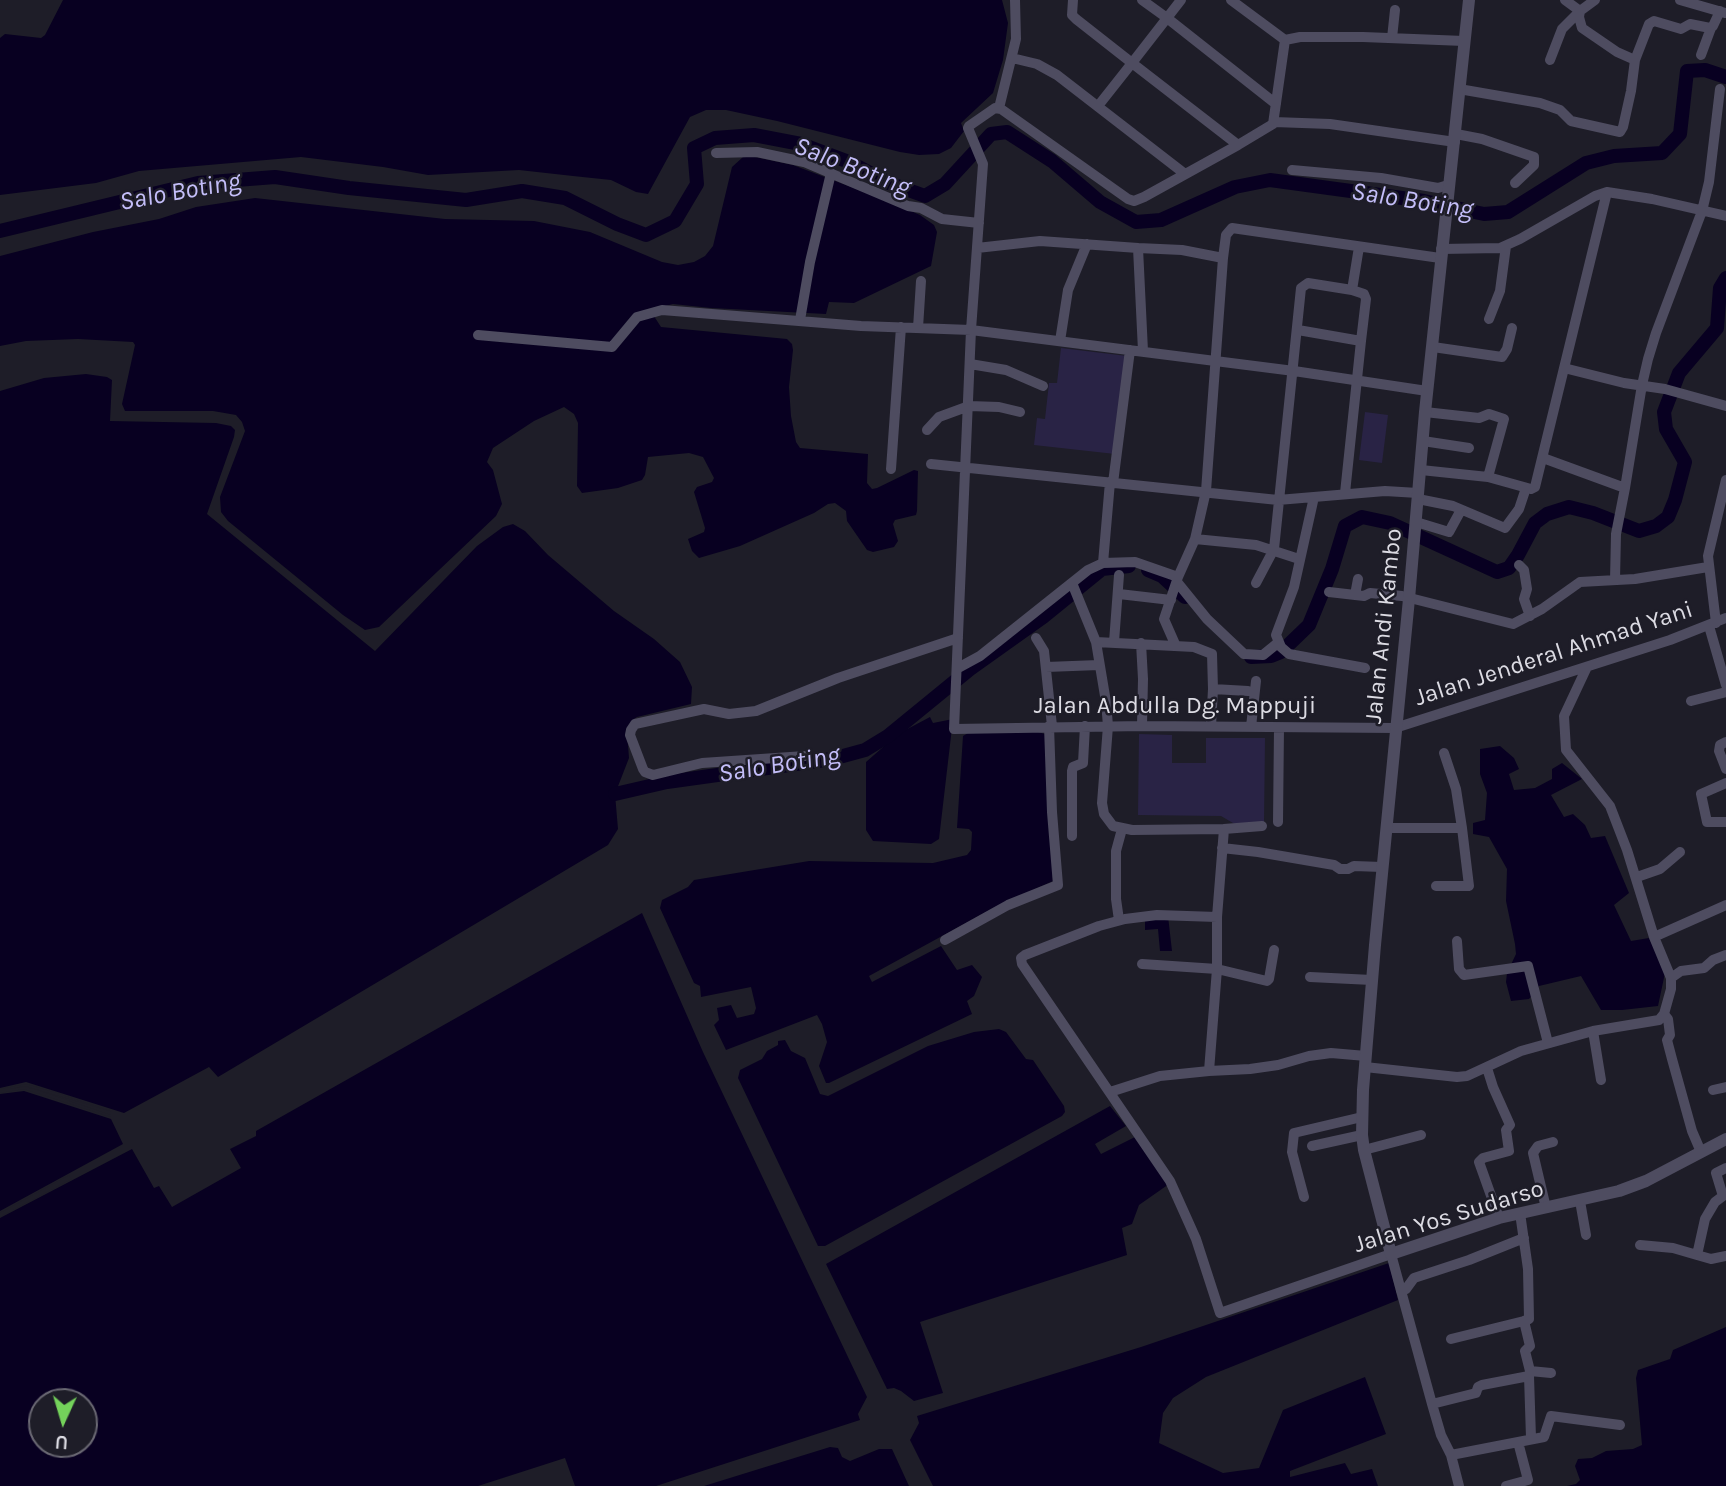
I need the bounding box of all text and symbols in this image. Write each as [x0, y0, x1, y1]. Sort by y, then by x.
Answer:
water label: Salo Boting [789, 130, 915, 204]
water label: Salo Boting [117, 166, 243, 218]
water label: Salo Boting [1349, 176, 1475, 226]
street label: Jalan Andi Kambo [1359, 527, 1409, 725]
street label: Jalan Jenderal Ahmad Yani [1411, 595, 1697, 713]
street label: Jalan Abdulla Dg. Mappuji [1034, 692, 1316, 720]
water label: Salo Boting [716, 740, 842, 790]
street label: Jalan Yos Sudarso [1351, 1174, 1547, 1260]
north arrow [28, 1388, 98, 1458]
text: U [54, 1431, 69, 1453]

